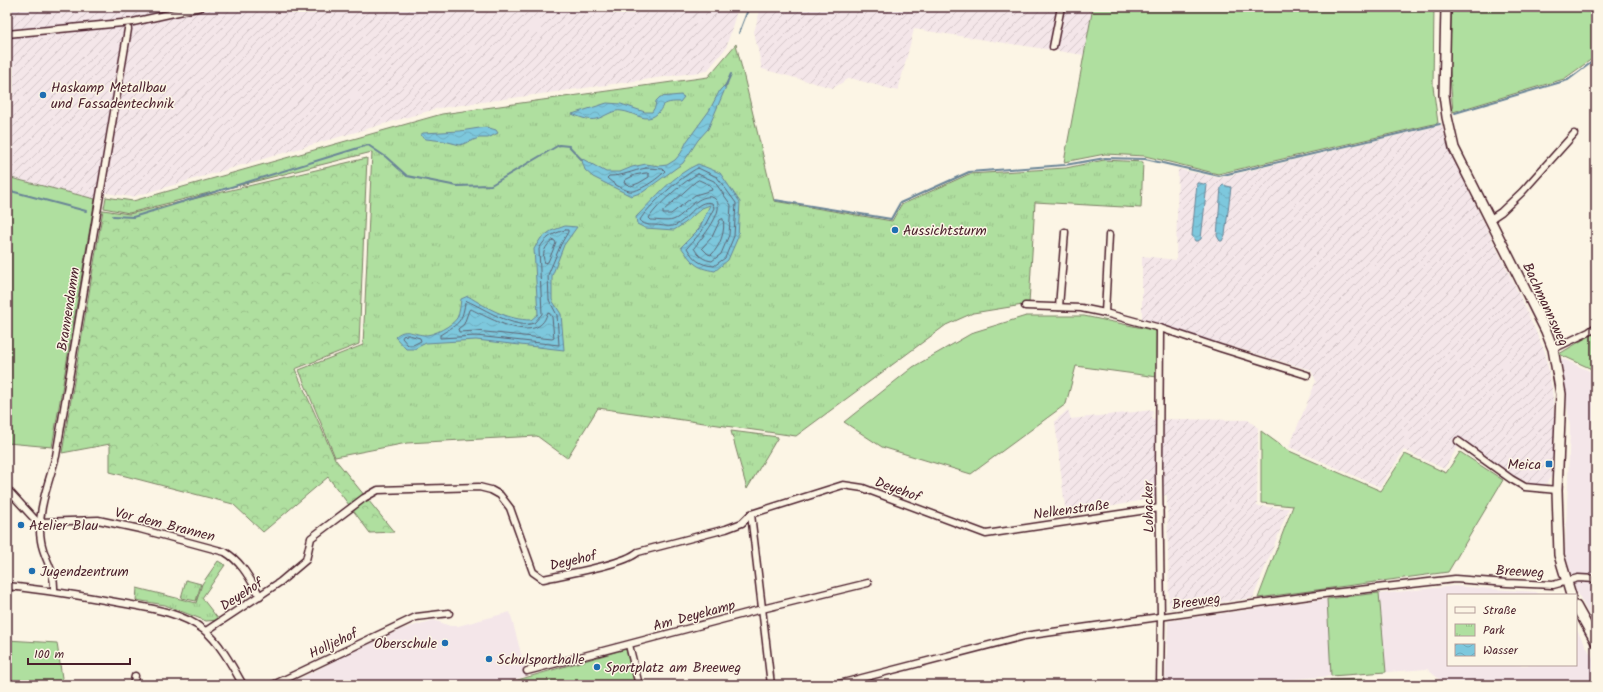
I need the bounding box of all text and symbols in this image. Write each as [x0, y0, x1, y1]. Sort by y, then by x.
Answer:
place label: Haskamp Metallbau und Fassadentechnik [51, 77, 174, 115]
marker: Haskamp Metallbau und Fassadentechnik [38, 90, 48, 100]
place label: Aussichtsturm [903, 220, 987, 242]
marker: Aussichtsturm [890, 225, 900, 235]
street label: Bachmannsweg [1516, 259, 1574, 350]
street label: Brannendamm [52, 266, 86, 353]
place label: Meica [1508, 454, 1541, 476]
marker: Meica [1544, 459, 1554, 469]
street label: Deyehof [872, 472, 925, 509]
street label: Lohacker [1138, 480, 1160, 533]
street label: Nelkenstraße [1032, 494, 1111, 526]
street label: Vor dem Brannen [112, 502, 217, 548]
place label: Atelier Blau [29, 515, 98, 537]
marker: Atelier Blau [16, 520, 26, 530]
street label: Deyehof [548, 545, 600, 577]
street label: Breeweg [1495, 560, 1545, 584]
place label: Jugendzentrum [40, 561, 129, 583]
marker: Jugendzentrum [27, 566, 37, 576]
street label: Deyehof [216, 572, 269, 617]
street label: Breeweg [1171, 588, 1222, 616]
street label: Am Deyekamp [651, 594, 738, 638]
legend [1447, 594, 1577, 666]
text: Straße [1483, 601, 1517, 620]
text: Park [1483, 621, 1505, 640]
street label: Holljehof [305, 622, 363, 665]
place label: Oberschule [374, 633, 438, 655]
marker: Oberschule [440, 638, 450, 648]
scale bar [28, 640, 130, 666]
text: Wasser [1483, 641, 1519, 660]
text: 100 m [34, 645, 65, 664]
place label: Schulsporthalle [497, 649, 585, 671]
marker: Schulsporthalle [484, 654, 494, 664]
place label: Sportplatz am Breeweg [605, 657, 741, 679]
marker: Sportplatz am Breeweg [592, 662, 602, 672]

